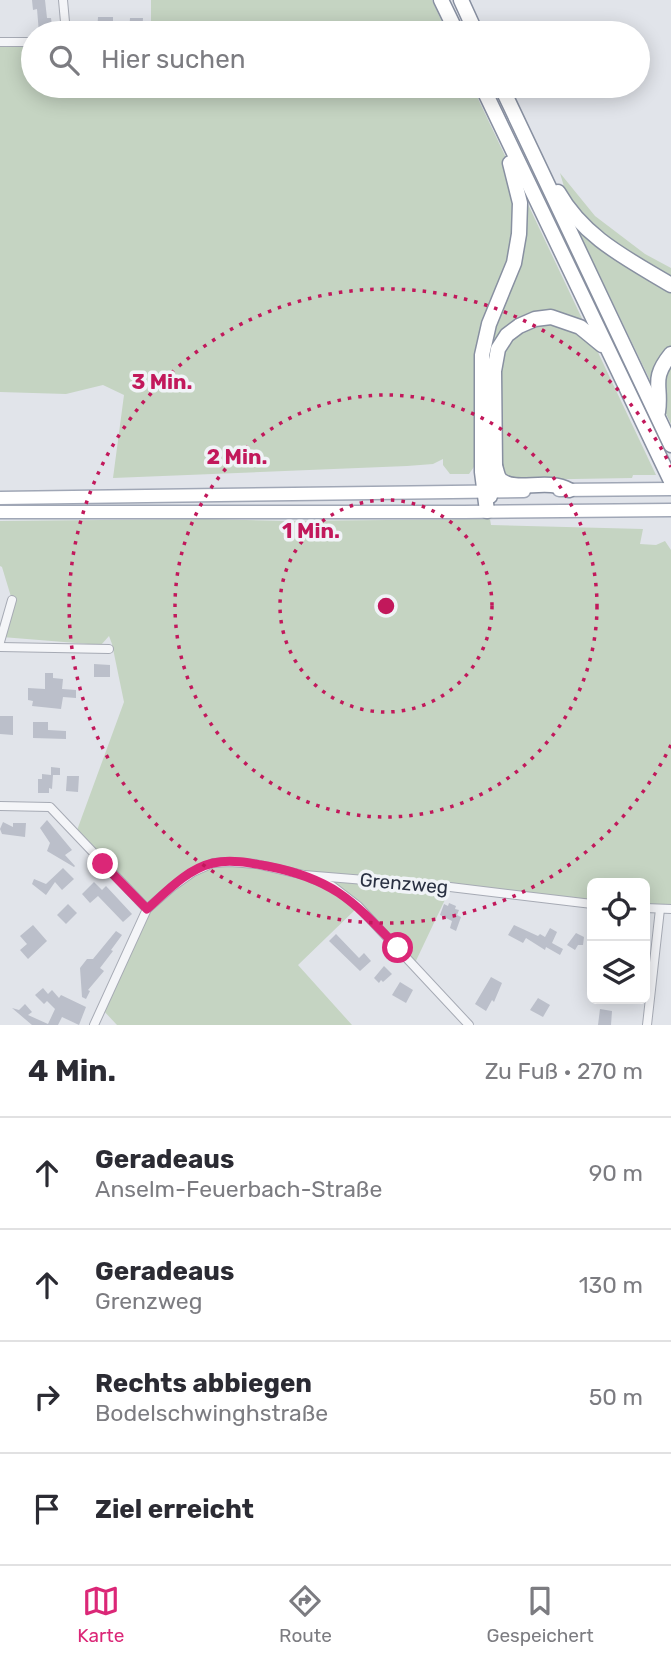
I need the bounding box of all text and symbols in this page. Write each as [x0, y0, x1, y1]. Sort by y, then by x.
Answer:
search box [21, 21, 650, 98]
icon: search [45, 41, 83, 79]
text: Hier suchen [101, 44, 246, 75]
text: 3 Min. [131, 369, 193, 394]
text: 2 Min. [207, 444, 267, 469]
text: 1 Min. [282, 518, 340, 543]
centre of rings [374, 594, 398, 618]
route end [87, 848, 118, 879]
street label: Grenzweg [359, 868, 449, 899]
map controls [587, 878, 650, 1004]
button: locate [587, 878, 650, 941]
route start [382, 932, 413, 963]
button: layers [587, 941, 650, 1004]
text: 4 Min. [28, 1053, 116, 1089]
text: Zu Fuß · 270 m [485, 1057, 643, 1085]
text: Geradeaus [95, 1144, 234, 1175]
icon: ahead [28, 1154, 66, 1192]
text: 90 m [589, 1159, 643, 1187]
text: Anselm-Feuerbach-Straße [95, 1175, 382, 1203]
text: Geradeaus [95, 1256, 234, 1287]
icon: ahead [28, 1266, 66, 1304]
text: 130 m [579, 1271, 643, 1299]
text: Grenzweg [95, 1287, 202, 1315]
text: Rechts abbiegen [95, 1368, 312, 1399]
icon: right [28, 1378, 66, 1416]
text: 50 m [589, 1383, 643, 1411]
text: Bodelschwinghstraße [95, 1399, 328, 1427]
icon: arrive [28, 1490, 66, 1528]
text: Ziel erreicht [95, 1494, 254, 1525]
tab: Karte [77, 1582, 124, 1647]
tab: Route [279, 1582, 332, 1647]
tab: Gespeichert [486, 1582, 594, 1647]

